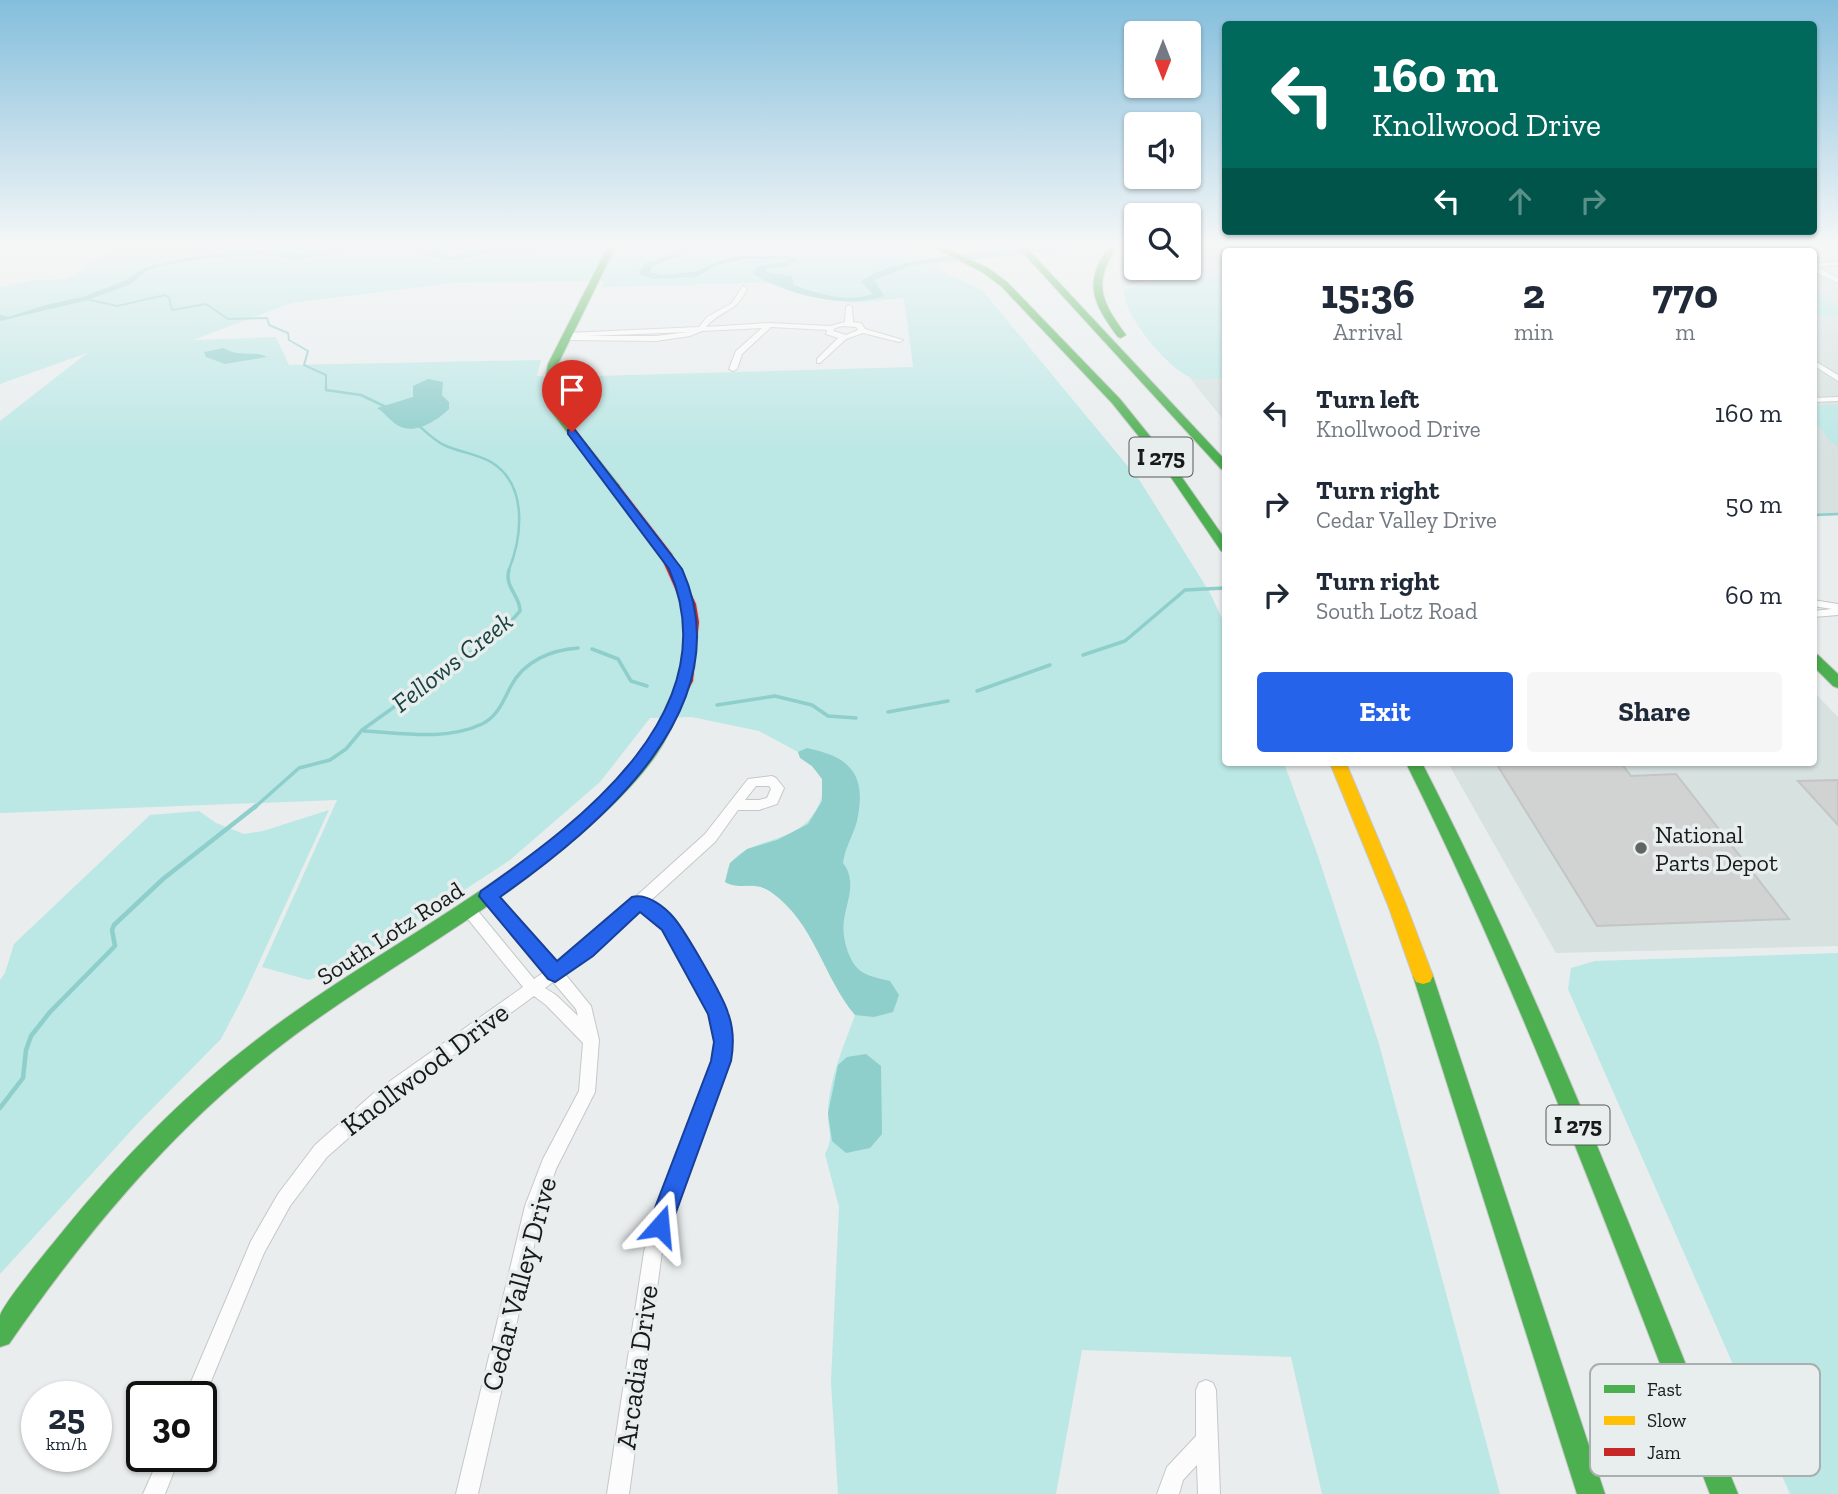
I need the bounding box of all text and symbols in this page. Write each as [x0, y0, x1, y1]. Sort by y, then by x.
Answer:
north arrow [1124, 21, 1200, 98]
map controls [1124, 21, 1201, 280]
text: 160 m [1372, 46, 1498, 105]
icon: left [1257, 49, 1348, 140]
text: Knollwood Drive [1372, 106, 1601, 144]
button: sound [1124, 112, 1201, 189]
icon: left [1428, 182, 1466, 220]
icon: ahead [1501, 182, 1539, 220]
icon: right [1574, 182, 1612, 220]
button: search [1124, 203, 1201, 280]
text: 15:36 [1321, 268, 1415, 319]
text: 2 [1522, 268, 1545, 319]
text: 770 [1652, 268, 1718, 319]
text: Arrival [1333, 318, 1403, 346]
text: min [1514, 318, 1553, 346]
text: m [1675, 318, 1695, 346]
pin [542, 360, 602, 432]
icon: arrive [553, 371, 591, 409]
text: Turn left [1316, 383, 1419, 415]
icon: left [1257, 394, 1295, 432]
text: 160 m [1715, 397, 1782, 429]
text: Knollwood Drive [1316, 415, 1481, 443]
road number: I 275 [1130, 438, 1192, 477]
text: Turn right [1316, 474, 1439, 506]
icon: right [1257, 485, 1295, 523]
text: 50 m [1725, 488, 1782, 520]
text: Cedar Valley Drive [1316, 506, 1497, 534]
text: Turn right [1316, 565, 1439, 597]
icon: right [1257, 576, 1295, 614]
text: 60 m [1725, 579, 1782, 611]
text: South Lotz Road [1316, 597, 1478, 625]
water label: Fellows Creek [385, 605, 519, 719]
button: Exit [1257, 672, 1513, 752]
button: Share [1527, 672, 1782, 752]
place label: National Parts Depot [1655, 820, 1778, 877]
marker: National Parts Depot [1633, 840, 1649, 856]
street label: South Lotz Road [311, 875, 469, 991]
street label: Knollwood Drive [335, 995, 515, 1143]
road number: I 275 [1546, 1106, 1610, 1144]
street label: Cedar Valley Drive [475, 1173, 563, 1395]
position arrow [623, 1189, 697, 1263]
street label: Arcadia Drive [609, 1283, 665, 1451]
legend [1590, 1364, 1820, 1476]
text: Fast [1647, 1378, 1682, 1401]
speed limit sign: 30 [126, 1381, 217, 1472]
text: 25 [48, 1396, 85, 1438]
text: Slow [1647, 1409, 1687, 1432]
text: km/h [46, 1433, 87, 1455]
text: Jam [1647, 1441, 1681, 1464]

